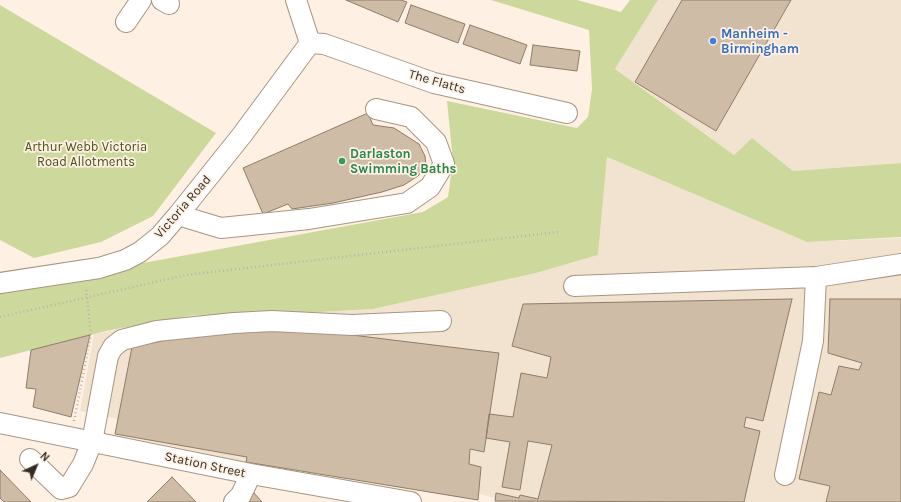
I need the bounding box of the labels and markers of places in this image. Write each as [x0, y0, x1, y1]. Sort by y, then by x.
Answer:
place label: Manheim - Birmingham [721, 26, 799, 57]
marker: Manheim - Birmingham [708, 36, 718, 46]
place label: Darlaston Swimming Baths [350, 146, 456, 177]
marker: Darlaston Swimming Baths [337, 156, 347, 166]

